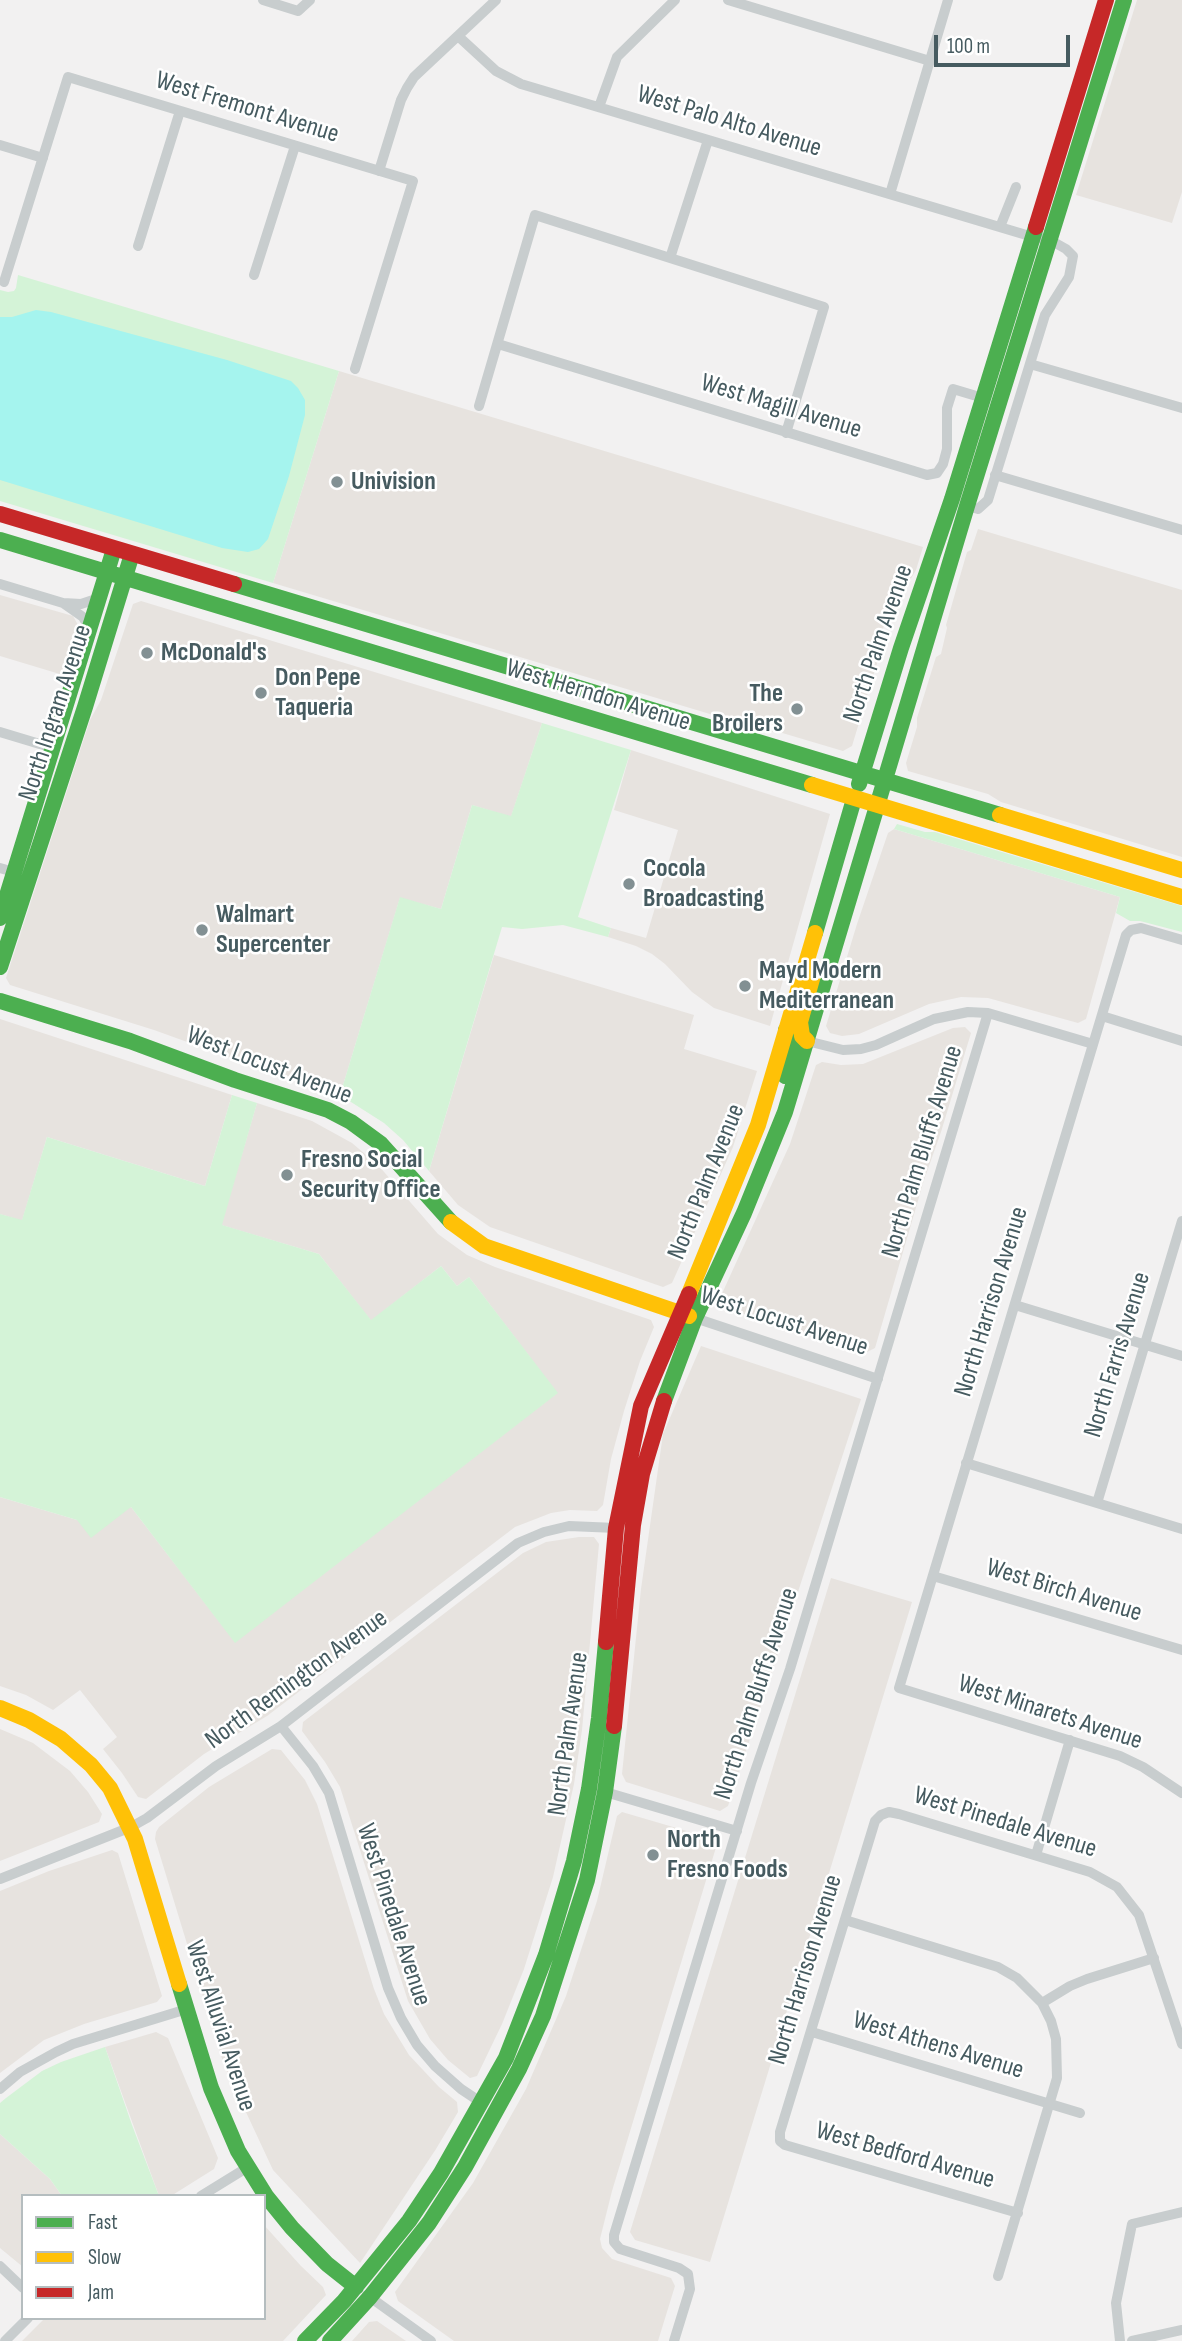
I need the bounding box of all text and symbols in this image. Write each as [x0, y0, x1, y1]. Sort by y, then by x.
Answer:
scale bar [937, 21, 1074, 65]
text: 100 m [947, 34, 990, 59]
street label: West Fremont Avenue [152, 65, 342, 151]
street label: West Palo Alto Avenue [633, 79, 825, 165]
street label: West Magill Avenue [697, 368, 865, 446]
place label: Univision [351, 466, 436, 498]
marker: Univision [329, 474, 345, 490]
street label: North Palm Avenue [837, 561, 921, 727]
street label: North Ingram Avenue [13, 621, 99, 805]
place label: McDonald's [161, 637, 267, 669]
marker: McDonald's [139, 645, 155, 661]
street label: West Herndon Avenue [502, 653, 694, 739]
place label: Don Pepe Taqueria [275, 662, 361, 724]
place label: The Broilers [712, 678, 783, 740]
marker: Don Pepe Taqueria [253, 685, 269, 701]
marker: The Broilers [789, 701, 805, 717]
place label: Cocola Broadcasting [643, 853, 764, 914]
marker: Cocola Broadcasting [621, 876, 637, 892]
place label: Walmart Supercenter [216, 899, 331, 960]
marker: Walmart Supercenter [194, 922, 210, 938]
place label: Mayd Modern Mediterranean [759, 955, 894, 1016]
marker: Mayd Modern Mediterranean [737, 978, 753, 994]
street label: West Locust Avenue [182, 1020, 356, 1112]
street label: North Palm Bluffs Avenue [876, 1042, 970, 1262]
street label: North Palm Avenue [662, 1100, 752, 1264]
place label: Fresno Social Security Office [301, 1144, 441, 1206]
marker: Fresno Social Security Office [279, 1167, 295, 1183]
street label: North Harrison Avenue [948, 1203, 1036, 1401]
street label: North Farris Avenue [1078, 1269, 1158, 1441]
street label: West Locust Avenue [696, 1280, 872, 1364]
street label: West Birch Avenue [982, 1553, 1146, 1629]
street label: North Palm Bluffs Avenue [708, 1584, 806, 1804]
street label: North Remington Avenue [200, 1603, 394, 1757]
street label: North Palm Avenue [542, 1650, 596, 1818]
street label: West Minarets Avenue [954, 1669, 1146, 1757]
street label: West Pinedale Avenue [910, 1780, 1100, 1866]
street label: West Pinedale Avenue [349, 1820, 437, 2010]
place label: North Fresno Foods [667, 1824, 788, 1885]
marker: North Fresno Foods [645, 1847, 661, 1863]
street label: North Harrison Avenue [762, 1871, 850, 2069]
street label: West Alluvial Avenue [178, 1937, 262, 2115]
street label: West Athens Avenue [849, 2005, 1027, 2087]
street label: West Bedford Avenue [812, 2116, 998, 2196]
legend [21, 2194, 266, 2320]
text: Fast [88, 2210, 118, 2235]
text: Slow [88, 2245, 121, 2270]
text: Jam [88, 2280, 114, 2305]

